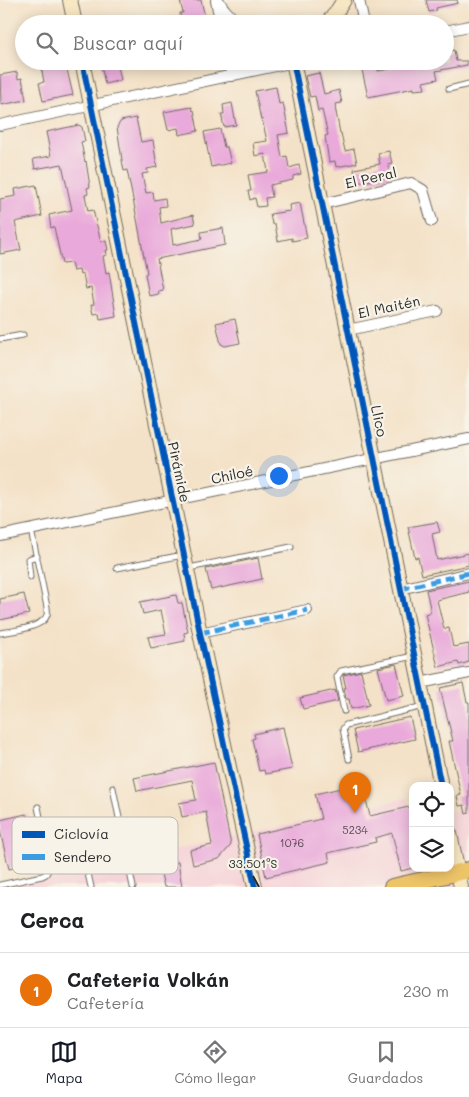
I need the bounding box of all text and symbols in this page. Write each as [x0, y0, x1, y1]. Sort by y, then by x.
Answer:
search box [15, 15, 454, 70]
icon: search [33, 29, 61, 57]
text: Buscar aquí [73, 30, 183, 55]
street label: El Peral [343, 162, 399, 193]
street label: El Maitén [356, 291, 422, 322]
street label: Llico [367, 403, 392, 438]
street label: Pirámide [164, 440, 195, 504]
street label: Chiloé [209, 461, 255, 488]
your location [266, 463, 292, 489]
pin: 1 [339, 772, 371, 813]
map controls [409, 782, 454, 872]
button: locate [409, 782, 454, 827]
legend [12, 817, 178, 874]
house number: 5234 [342, 822, 368, 837]
text: Ciclovía [54, 824, 109, 843]
button: layers [409, 827, 454, 872]
house number: 1076 [280, 835, 304, 850]
text: Sendero [54, 847, 111, 866]
text: 33.501°S [229, 855, 278, 871]
text: Cerca [20, 906, 85, 933]
text: Cafeteria Volkán [67, 967, 229, 992]
text: 1 [32, 980, 40, 1001]
text: 230 m [403, 980, 449, 1001]
text: Cafetería [67, 992, 145, 1013]
tab: Mapa [46, 1038, 83, 1087]
tab: Cómo llegar [175, 1038, 256, 1087]
tab: Guardados [348, 1038, 423, 1087]

